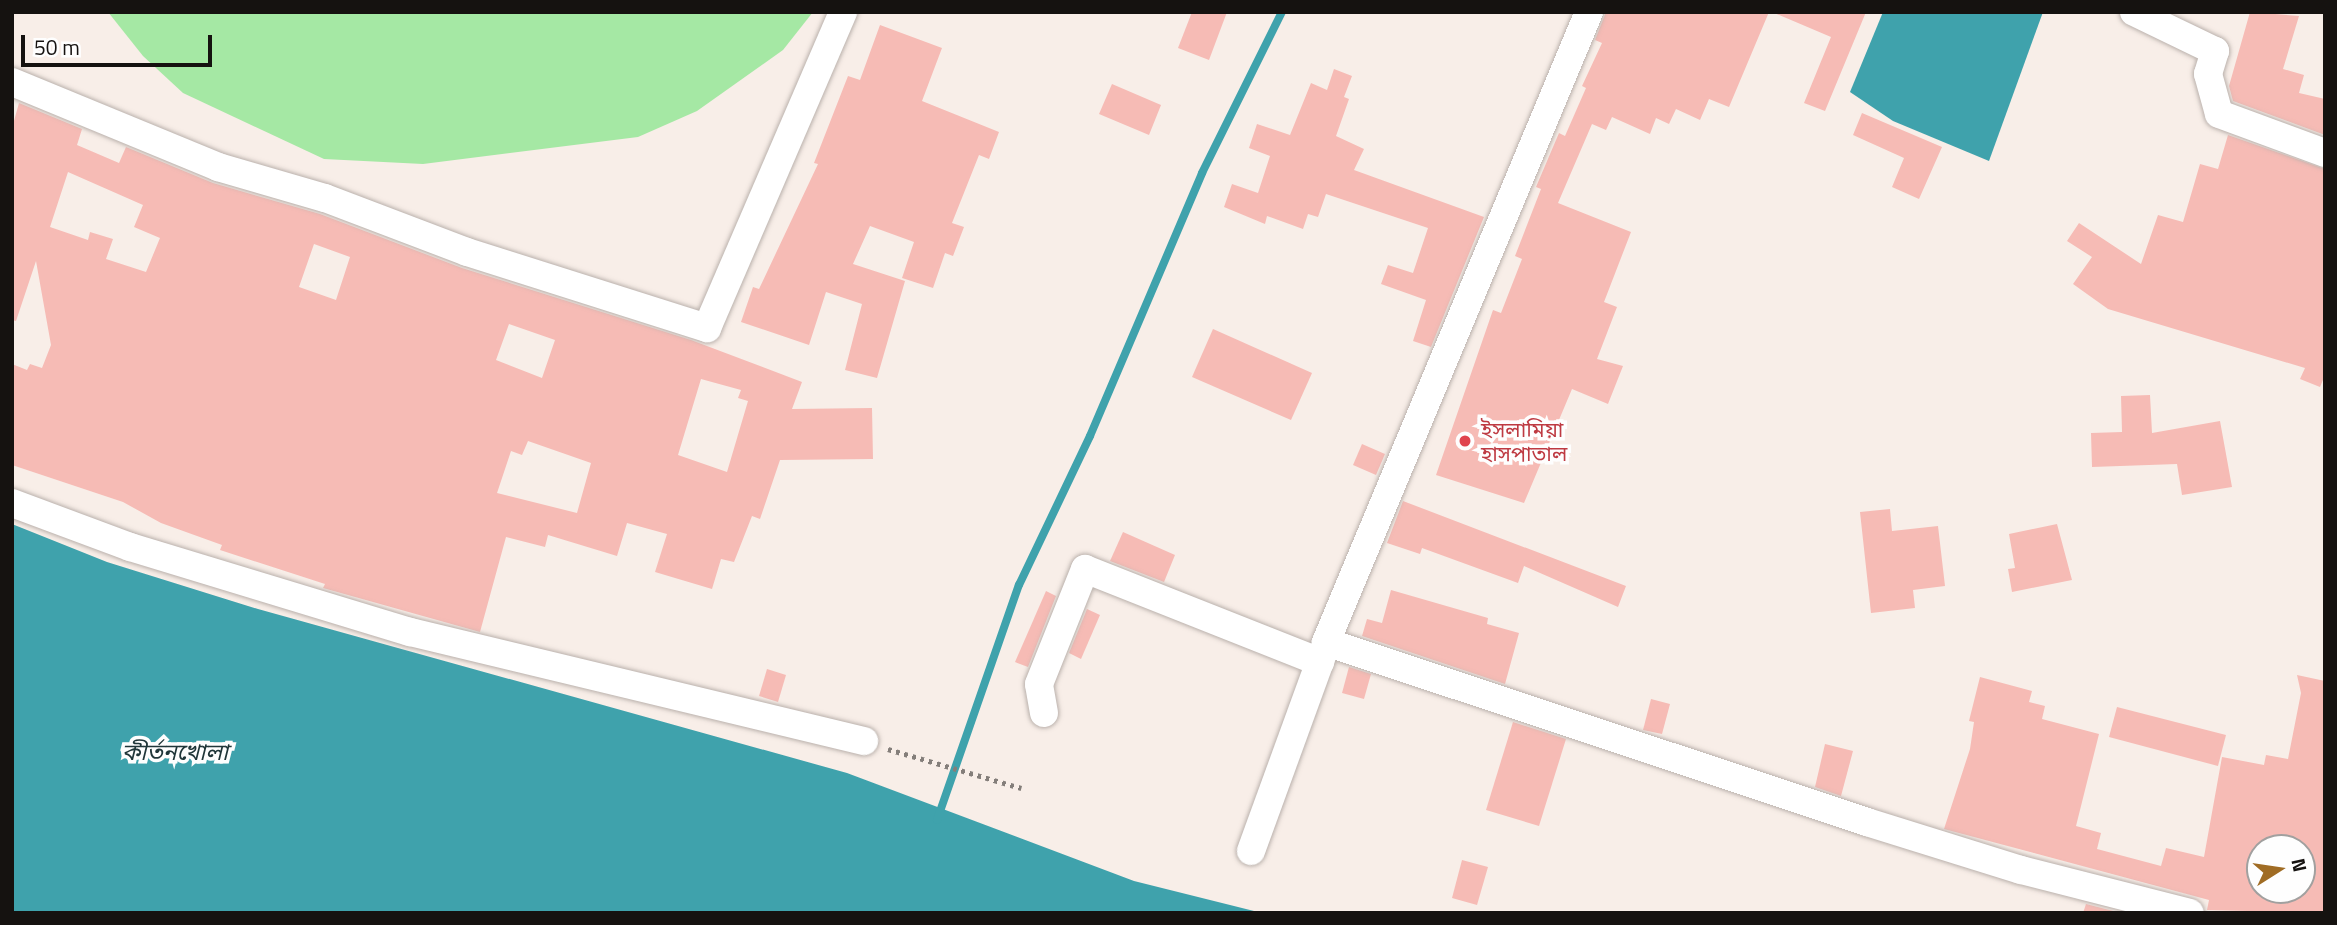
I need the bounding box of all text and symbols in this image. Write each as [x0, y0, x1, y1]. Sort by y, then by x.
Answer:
scale bar [24, 21, 215, 65]
text: 50 m [34, 31, 80, 63]
place label: ইসলামিয়া হাসপাতাল [1481, 416, 1567, 466]
marker: ইসলামিয়া হাসপাতাল [1455, 431, 1475, 451]
water label: কীর্তনখোলা [122, 738, 228, 766]
north arrow [2246, 834, 2316, 904]
text: N [2285, 855, 2316, 874]

